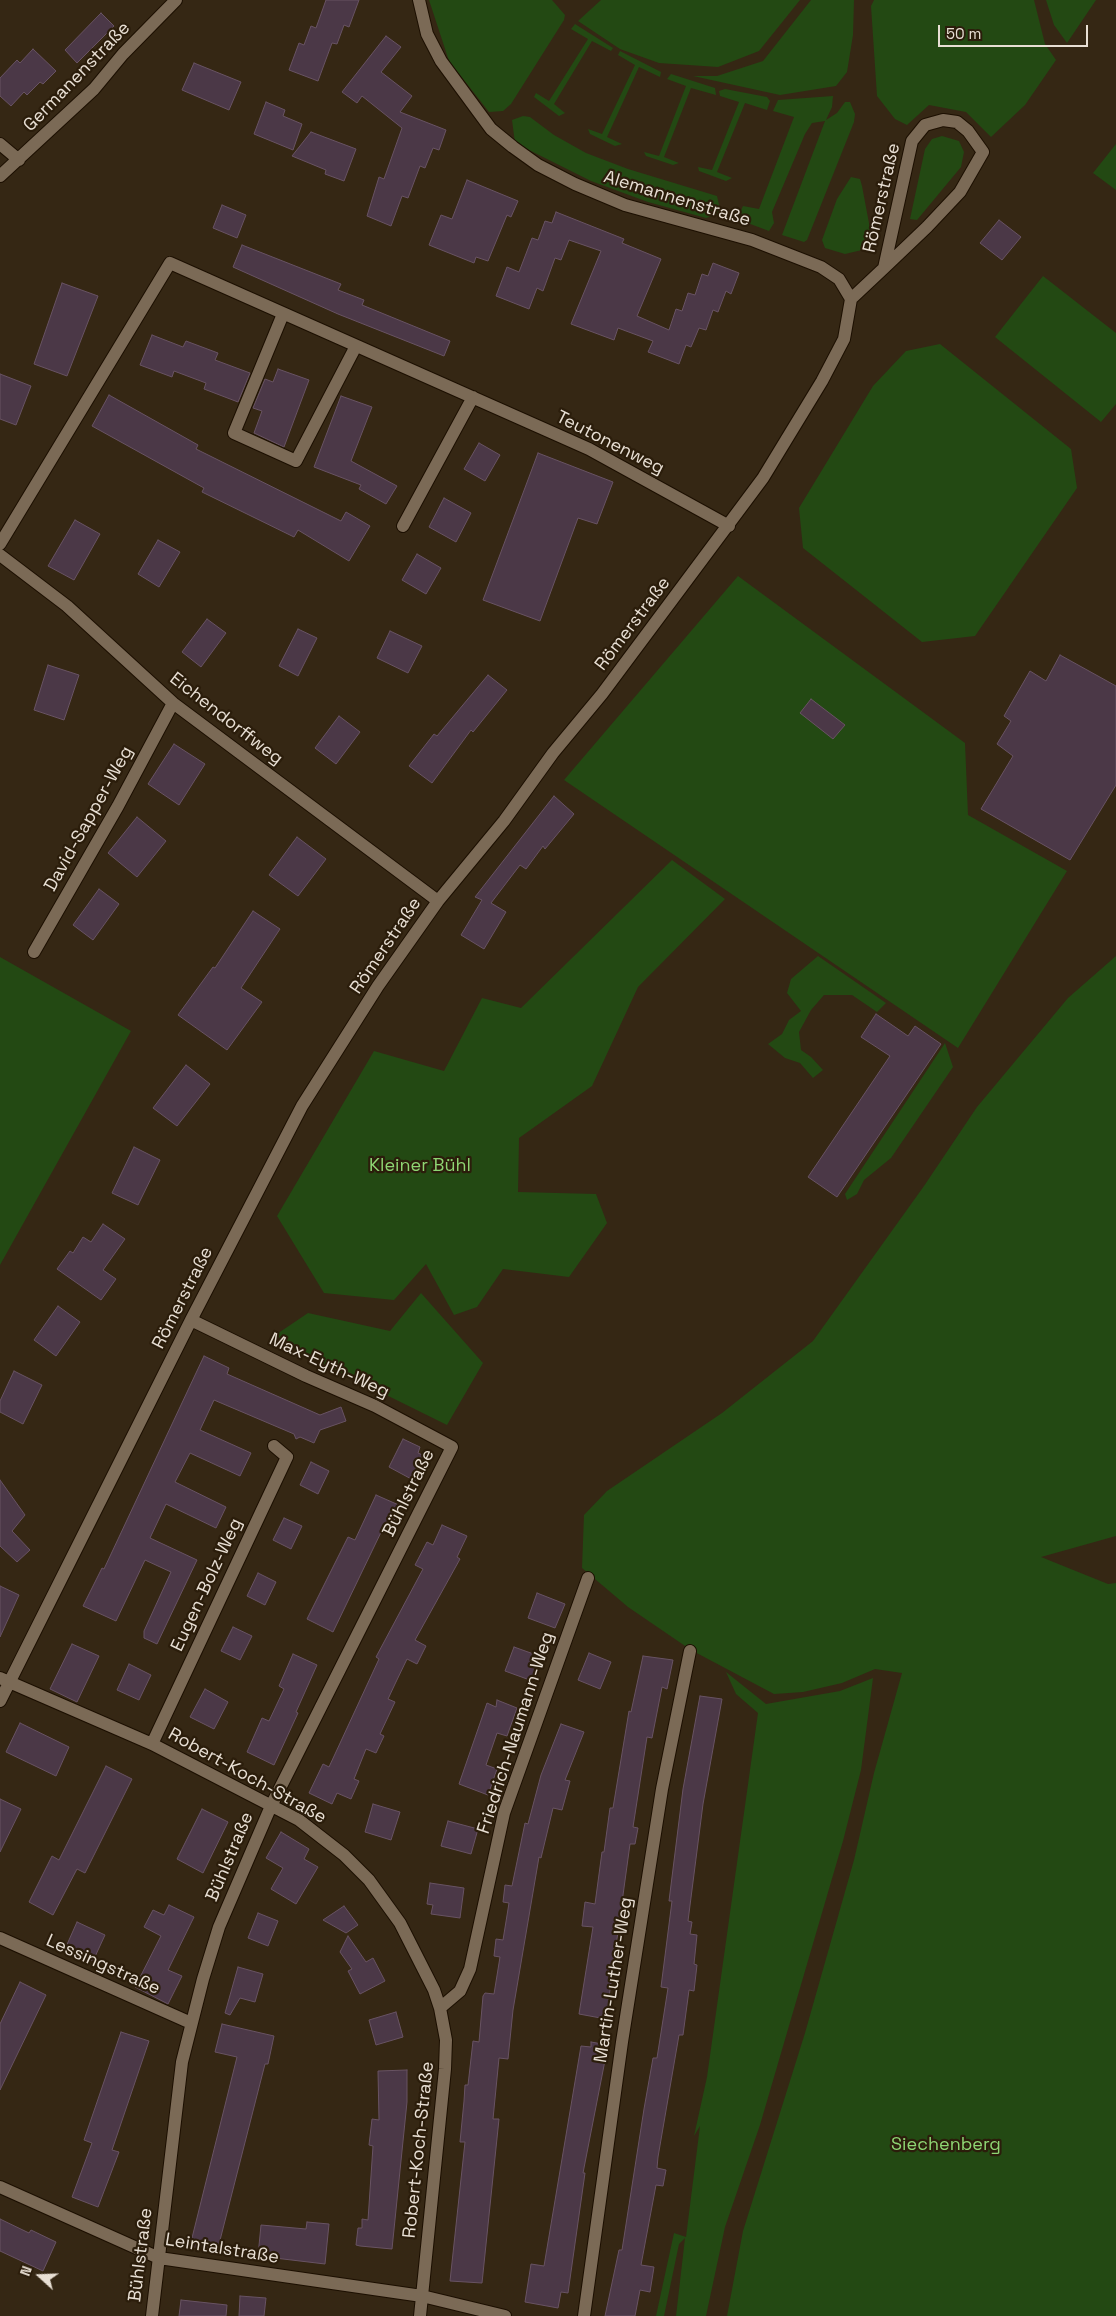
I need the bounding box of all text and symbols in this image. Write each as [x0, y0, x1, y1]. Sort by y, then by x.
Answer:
scale bar [941, 15, 1091, 47]
street label: Germanenstraße [19, 18, 135, 136]
text: 50 m [946, 24, 981, 43]
street label: Römerstraße [859, 141, 905, 255]
street label: Alemannenstraße [601, 166, 753, 232]
street label: Teutonenweg [552, 406, 668, 480]
street label: Römerstraße [591, 573, 675, 675]
street label: Eichendorffweg [165, 668, 287, 770]
street label: David-Sapper-Weg [40, 743, 138, 895]
street label: Römerstraße [346, 894, 426, 998]
park label: Kleiner Bühl [369, 1155, 471, 1177]
street label: Römerstraße [148, 1243, 218, 1353]
street label: Max-Eyth-Weg [265, 1329, 393, 1403]
street label: Bühlstraße [379, 1446, 439, 1540]
street label: Eugen-Bolz-Weg [167, 1515, 247, 1655]
street label: Friedrich-Naumann-Weg [473, 1629, 559, 1837]
street label: Robert-Koch-Straße [164, 1724, 330, 1828]
street label: Bühlstraße [202, 1809, 258, 1905]
street label: Martin-Luther-Weg [590, 1896, 638, 2064]
street label: Lessingstraße [43, 1930, 163, 2000]
street label: Robert-Koch-Straße [399, 2061, 439, 2239]
park label: Siechenberg [891, 2134, 1001, 2156]
street label: Bühlstraße [125, 2207, 157, 2303]
street label: Leintalstraße [164, 2229, 280, 2269]
north arrow [15, 2251, 65, 2301]
text: N [16, 2263, 36, 2278]

